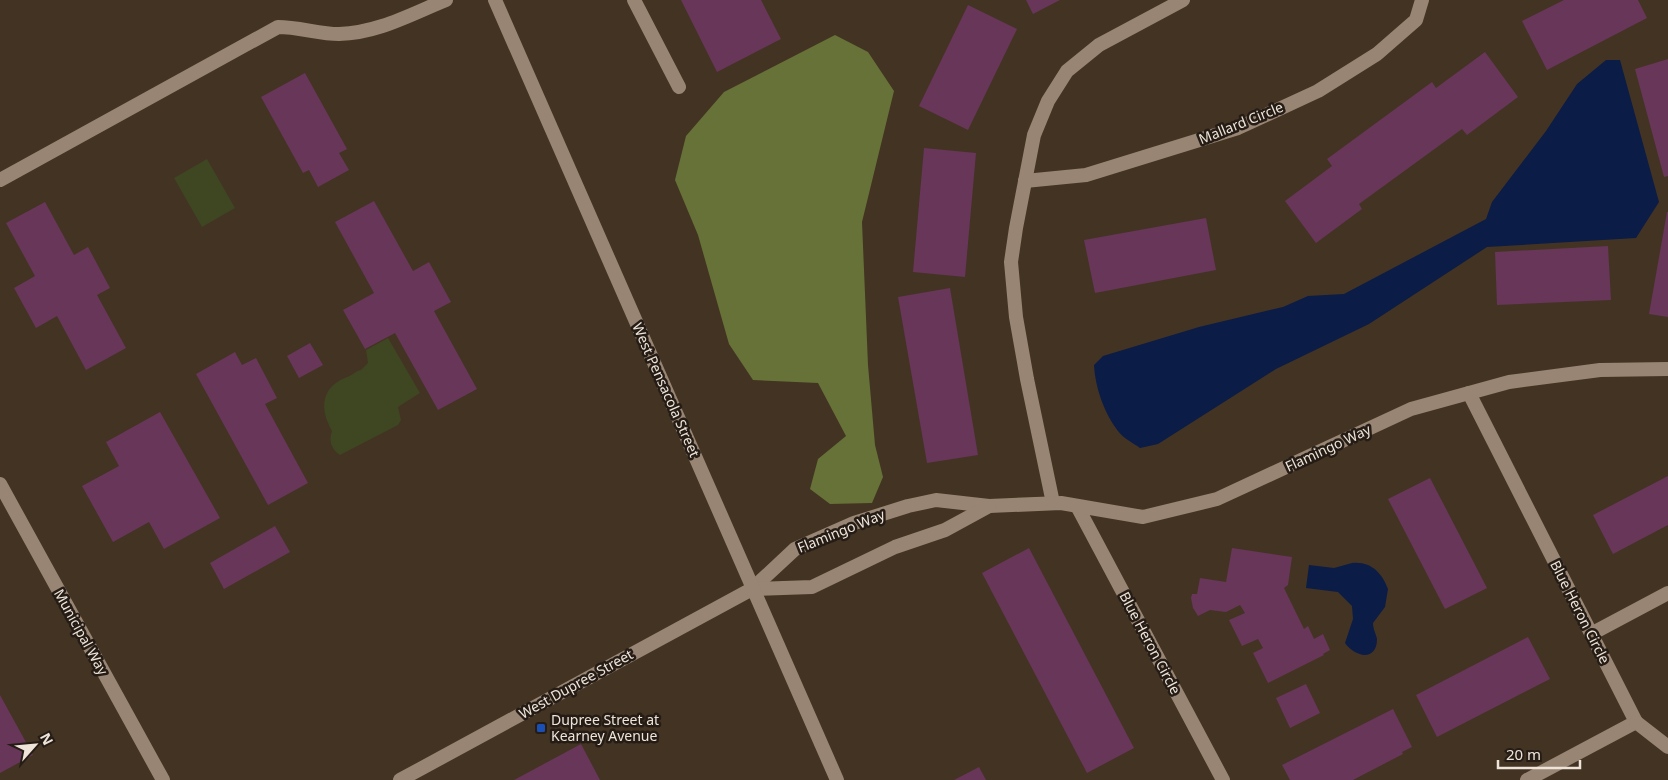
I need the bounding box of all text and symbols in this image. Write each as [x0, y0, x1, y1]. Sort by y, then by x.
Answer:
street label: Mallard Circle [1196, 97, 1286, 148]
street label: West Pensacola Street [628, 320, 705, 460]
street label: Flamingo Way [1282, 419, 1375, 476]
street label: Flamingo Way [794, 504, 888, 557]
street label: Blue Heron Circle [1546, 557, 1615, 667]
street label: Municipal Way [50, 585, 113, 679]
street label: Blue Heron Circle [1115, 588, 1186, 697]
street label: West Dupree Street [515, 644, 636, 723]
place label: Dupree Street at Kearney Avenue [551, 710, 659, 745]
north arrow [10, 720, 60, 770]
marker: Dupree Street at Kearney Avenue [535, 722, 547, 734]
text: N [36, 729, 58, 748]
scale bar [1498, 738, 1580, 770]
text: 20 m [1506, 744, 1541, 764]

